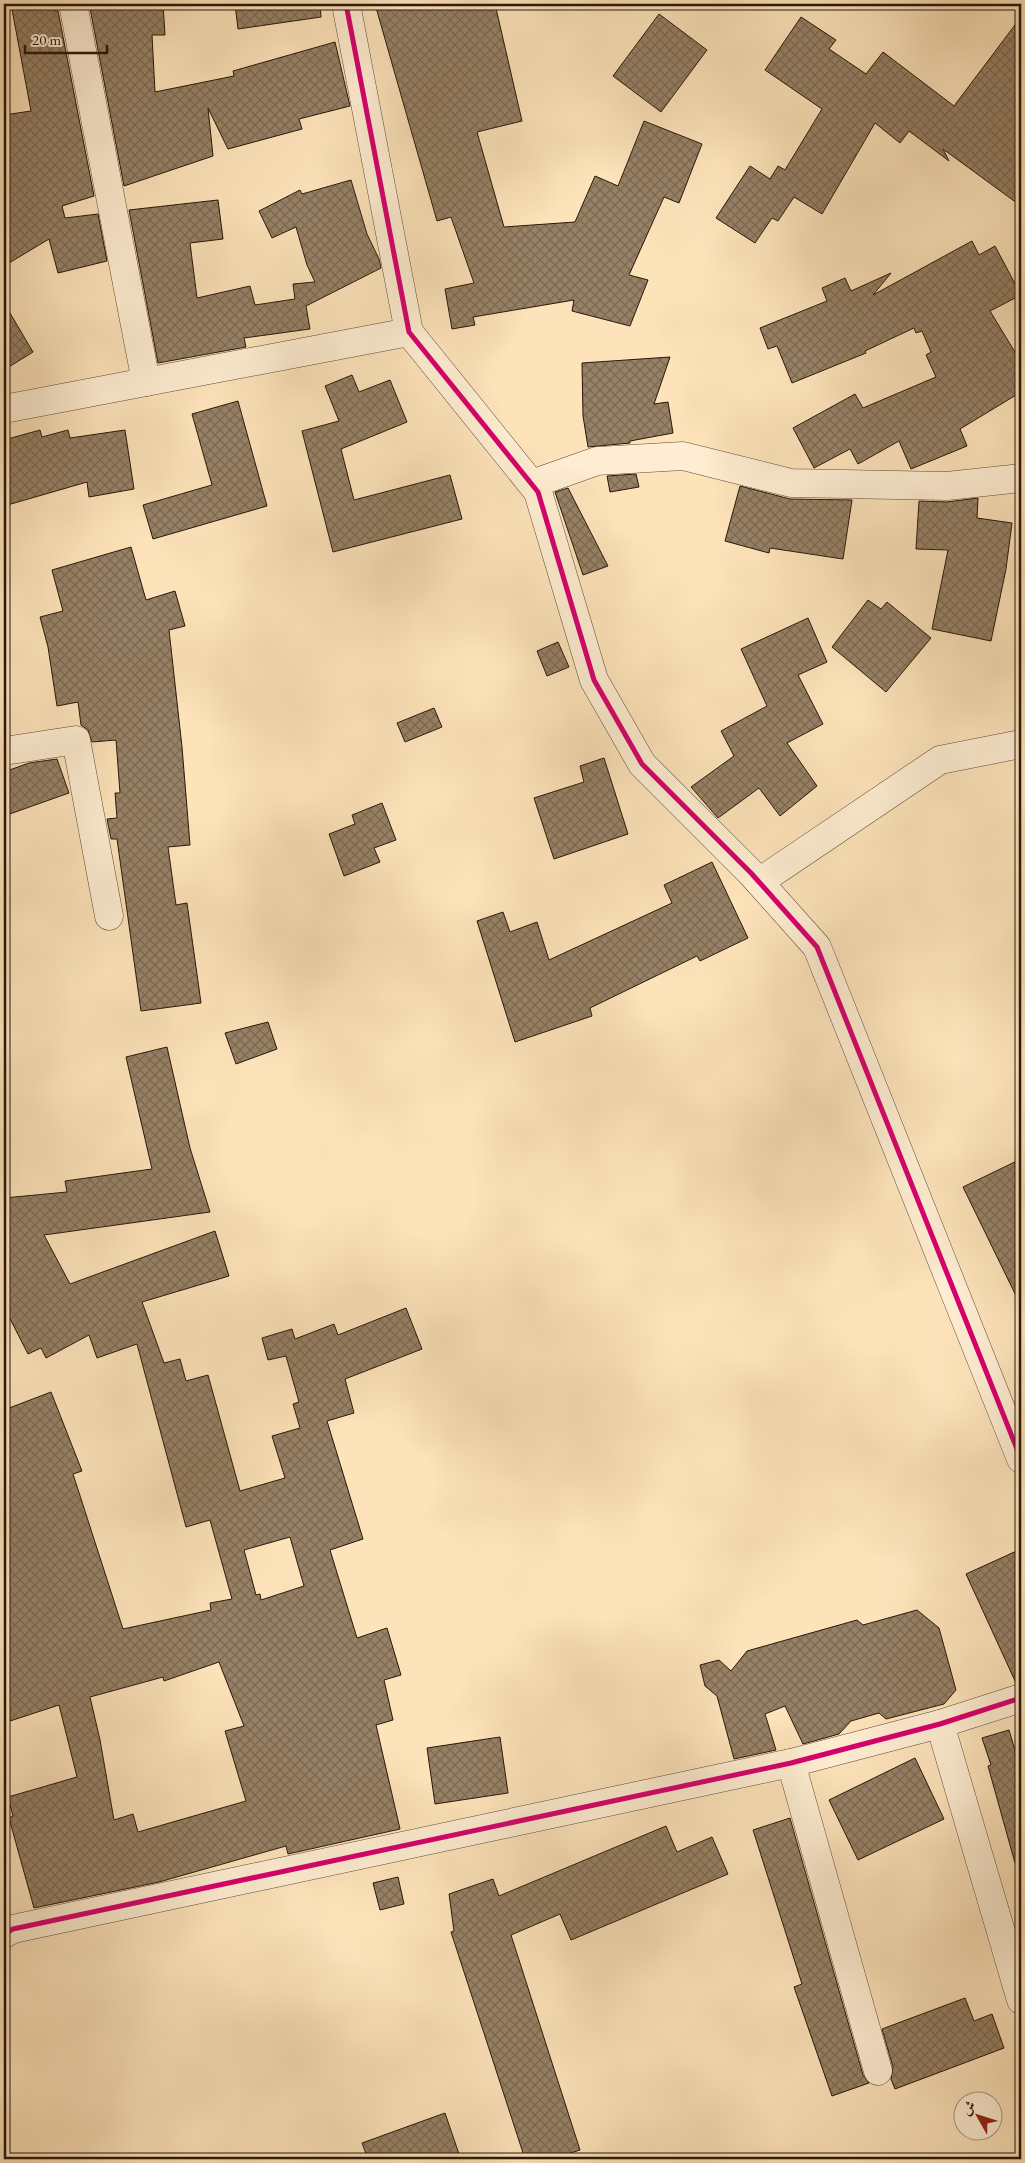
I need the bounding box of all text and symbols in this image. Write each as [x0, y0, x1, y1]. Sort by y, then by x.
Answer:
scale bar [25, 22, 108, 54]
text: 20 m [32, 30, 61, 49]
north arrow [952, 2090, 1002, 2140]
text: ش [957, 2097, 979, 2119]

